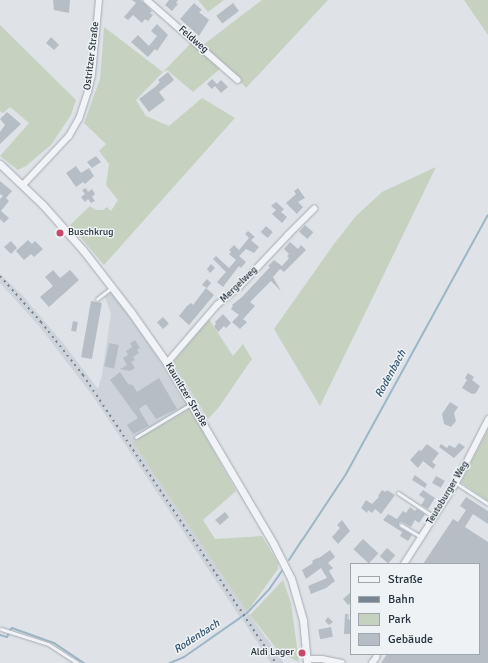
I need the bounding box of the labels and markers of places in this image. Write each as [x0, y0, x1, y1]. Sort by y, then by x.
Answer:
place label: Buschkrug [68, 227, 113, 239]
marker: Buschkrug [55, 228, 65, 238]
place label: Aldi Lager [251, 647, 294, 659]
marker: Aldi Lager [297, 648, 307, 658]

